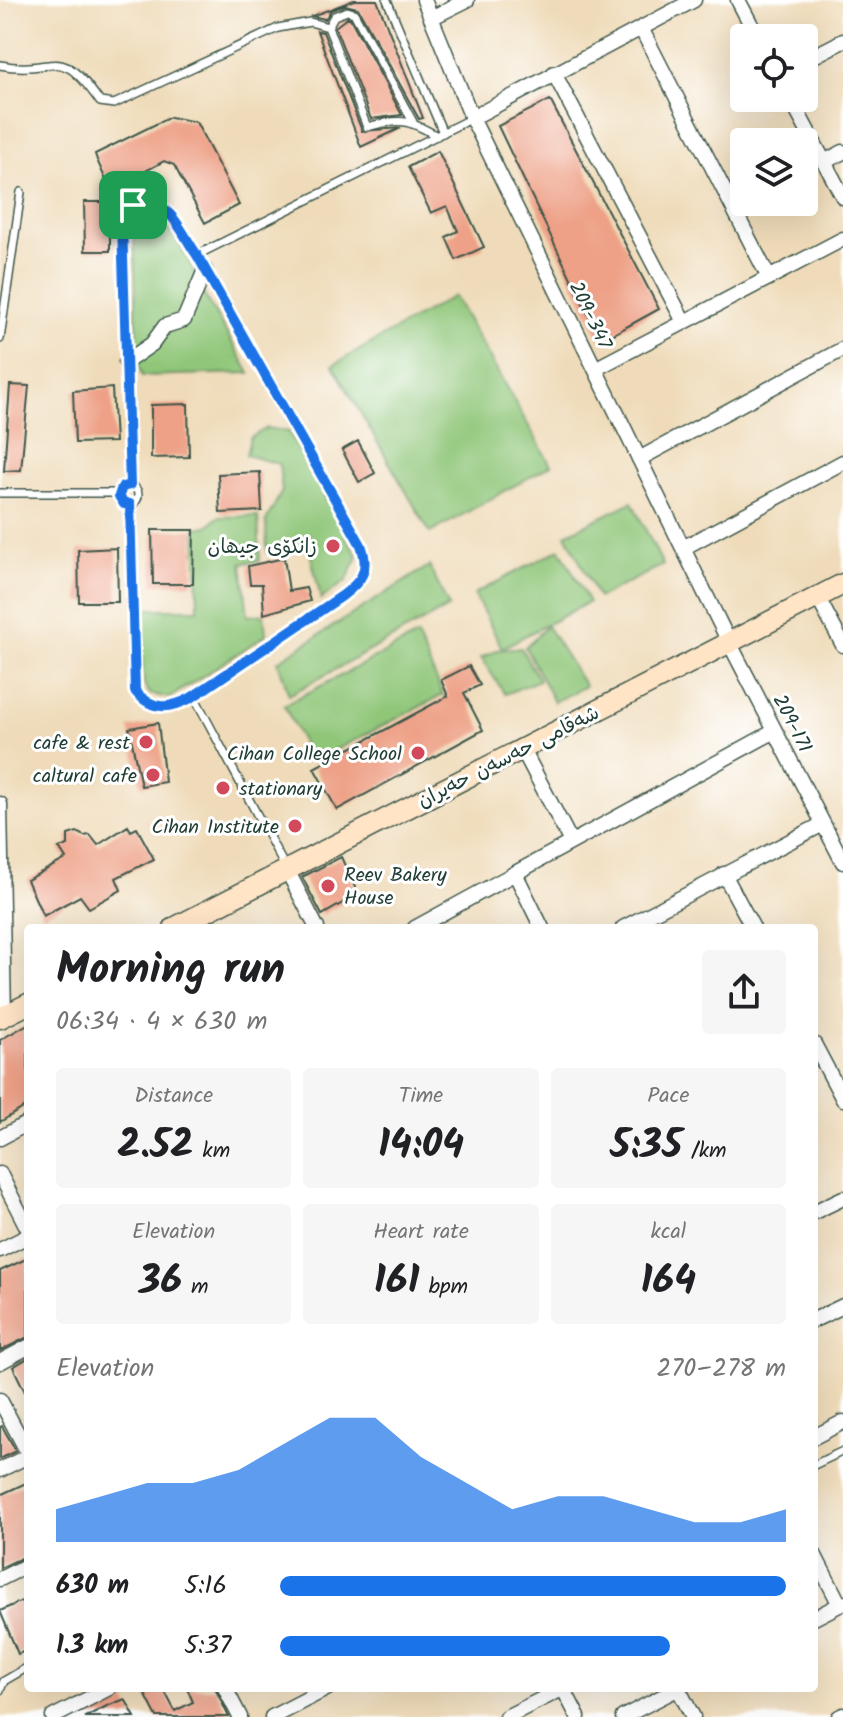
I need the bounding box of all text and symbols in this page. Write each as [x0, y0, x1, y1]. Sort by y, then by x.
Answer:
map controls [730, 24, 818, 216]
button: locate [730, 24, 818, 112]
button: layers [730, 128, 818, 216]
pin [99, 171, 167, 239]
icon: arrive [111, 183, 155, 227]
street label: 209-347 [559, 276, 620, 356]
place label: زانکۆی جیھان [208, 532, 317, 564]
marker: زانکۆی جیھان [324, 537, 342, 555]
street label: 209-171 [763, 689, 820, 759]
street label: شەقامی حەسەن حەیران [412, 698, 606, 818]
place label: cafe & rest [33, 728, 130, 760]
marker: cafe & rest [137, 733, 155, 751]
place label: Cihan College School [227, 739, 402, 771]
marker: Cihan College School [409, 744, 427, 762]
place label: caltural cafe [33, 761, 137, 793]
marker: caltural cafe [144, 766, 162, 784]
place label: stationary [239, 774, 323, 806]
marker: stationary [214, 779, 232, 797]
place label: Cihan Institute [152, 812, 279, 844]
marker: Cihan Institute [286, 817, 304, 835]
place label: Reev Bakery House [344, 860, 447, 915]
marker: Reev Bakery House [319, 877, 337, 895]
text: Morning run [56, 936, 285, 1006]
button: share [702, 950, 786, 1034]
text: 06:34 · 4 × 630 m [56, 1001, 267, 1043]
text: Distance [134, 1079, 213, 1114]
text: Time [399, 1079, 443, 1114]
text: Pace [647, 1079, 689, 1114]
text: 2.52 [117, 1114, 194, 1178]
text: 14:04 [378, 1114, 464, 1178]
text: 5:35 [610, 1114, 682, 1178]
text: km [194, 1134, 230, 1169]
text: /km [682, 1134, 727, 1169]
text: Elevation [132, 1215, 215, 1250]
text: Heart rate [373, 1215, 469, 1250]
text: kcal [650, 1215, 686, 1250]
text: 36 [139, 1250, 182, 1314]
text: 161 [374, 1250, 420, 1314]
text: 164 [641, 1250, 696, 1314]
text: m [182, 1270, 209, 1305]
text: bpm [420, 1270, 468, 1305]
text: Elevation [56, 1348, 154, 1390]
text: 270–278 m [656, 1348, 786, 1390]
text: 630 m [56, 1565, 129, 1607]
text: 5:16 [184, 1565, 227, 1607]
text: 1.3 km [56, 1625, 128, 1667]
text: 5:37 [184, 1625, 231, 1667]

